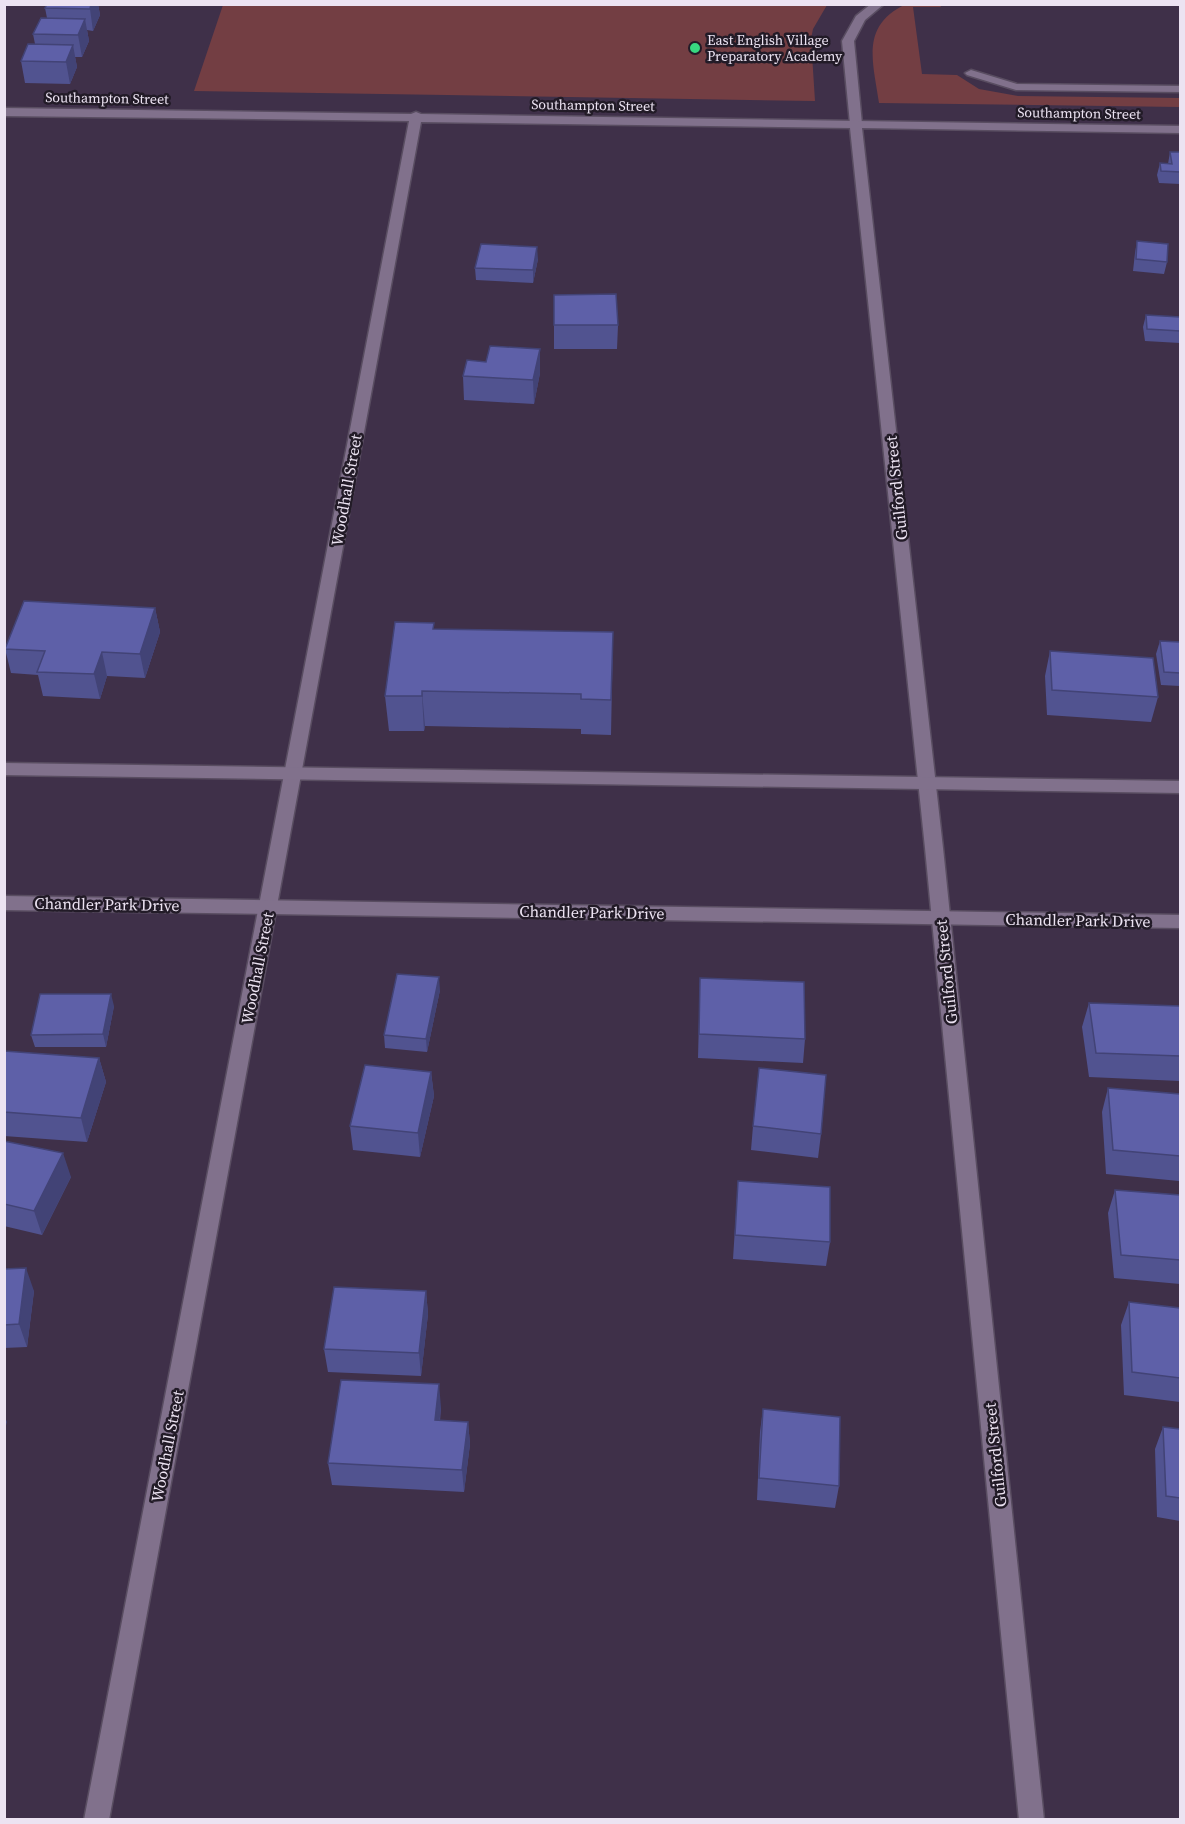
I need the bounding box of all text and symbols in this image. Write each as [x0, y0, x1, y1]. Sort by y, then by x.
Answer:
place label: East English Village Preparatory Academy [707, 30, 843, 66]
marker: East English Village Preparatory Academy [688, 41, 702, 55]
street label: Southampton Street [45, 87, 169, 109]
street label: Southampton Street [531, 94, 655, 116]
street label: Southampton Street [1017, 102, 1141, 124]
street label: Woodhall Street [325, 432, 367, 548]
street label: Guilford Street [880, 434, 912, 541]
street label: Chandler Park Drive [34, 892, 180, 916]
street label: Chandler Park Drive [519, 900, 665, 924]
street label: Chandler Park Drive [1005, 908, 1151, 932]
street label: Woodhall Street [235, 910, 279, 1026]
street label: Guilford Street [930, 918, 962, 1025]
street label: Woodhall Street [145, 1388, 189, 1504]
street label: Guilford Street [979, 1401, 1011, 1508]

